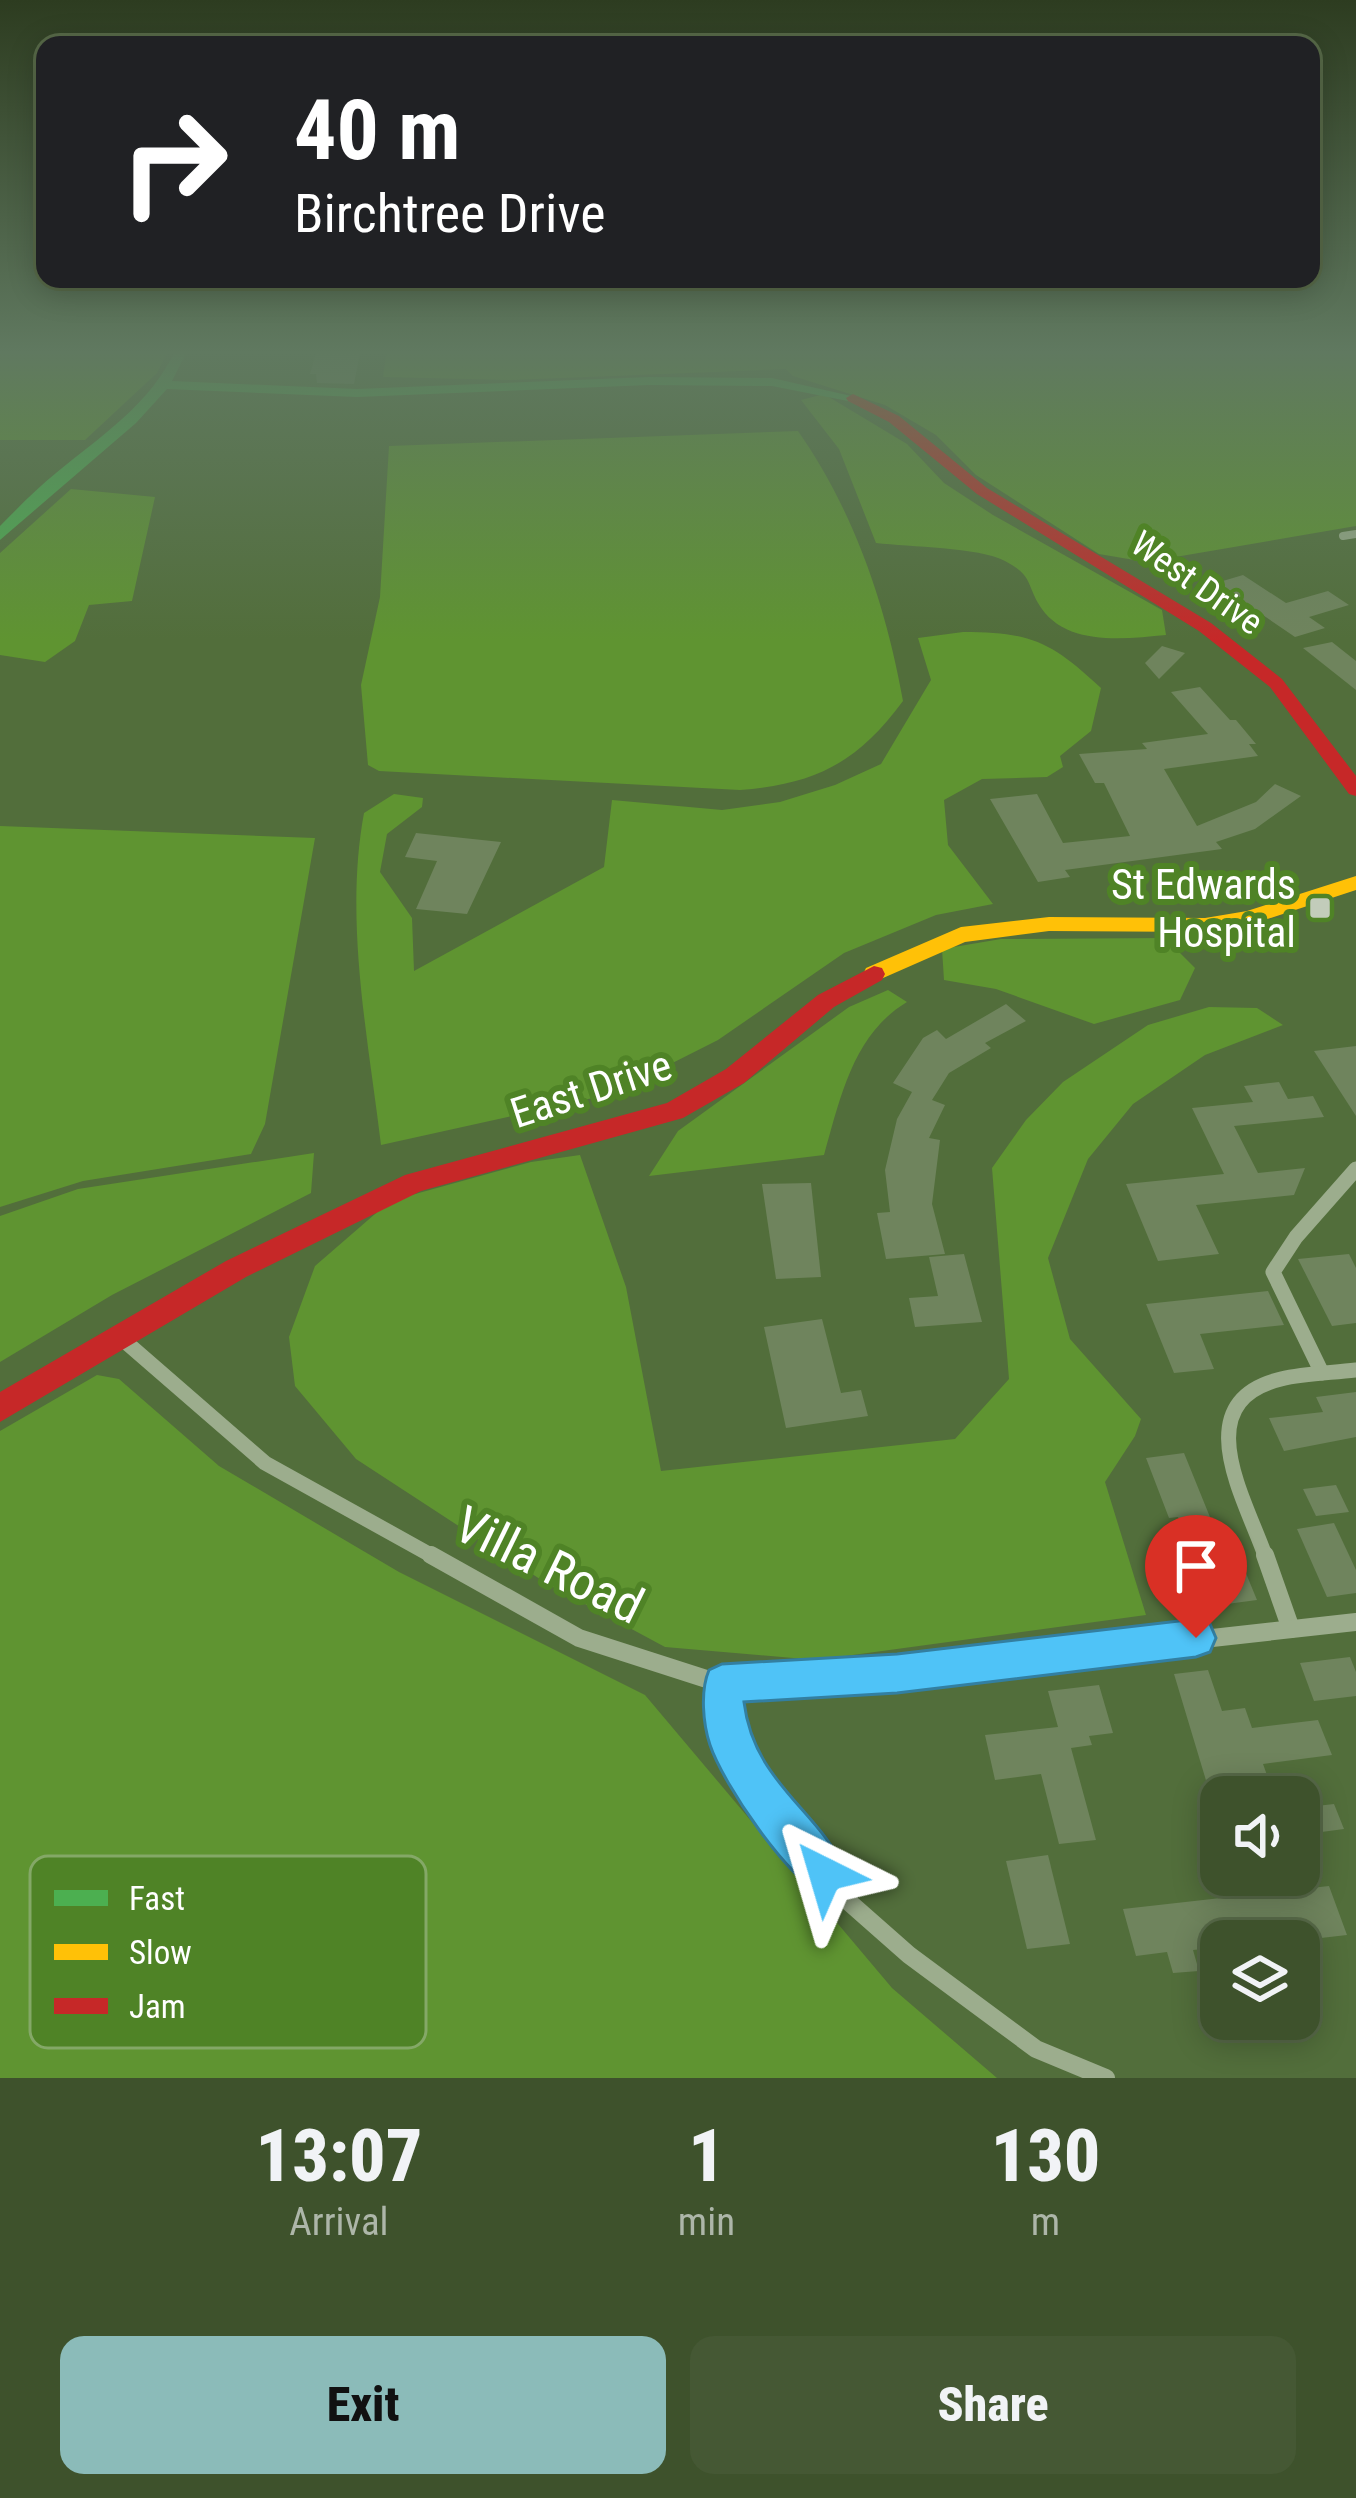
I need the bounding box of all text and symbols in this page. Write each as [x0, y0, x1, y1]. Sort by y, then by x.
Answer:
text: 40 m [294, 81, 461, 180]
icon: right [96, 84, 252, 240]
text: Birchtree Drive [294, 182, 606, 245]
street label: West Drive [1123, 523, 1271, 643]
place label: St Edwards Hospital [1111, 860, 1296, 957]
marker: St Edwards Hospital [1307, 895, 1333, 921]
street label: East Drive [504, 1040, 678, 1138]
street label: Villa Road [445, 1494, 653, 1636]
pin [1145, 1515, 1247, 1638]
icon: arrive [1163, 1533, 1229, 1599]
map controls [1200, 1776, 1320, 2040]
button: sound [1200, 1776, 1320, 1896]
position arrow [762, 1811, 888, 1937]
legend [30, 1856, 426, 2048]
text: Fast [129, 1879, 185, 1918]
button: layers [1200, 1920, 1320, 2040]
text: Slow [129, 1933, 192, 1972]
text: Jam [129, 1987, 186, 2026]
text: 13:07 [256, 2114, 422, 2199]
text: 1 [688, 2114, 725, 2199]
text: 130 [991, 2114, 1100, 2199]
text: Arrival [289, 2199, 389, 2245]
text: min [678, 2199, 735, 2245]
text: m [1031, 2199, 1060, 2245]
button: Exit [60, 2336, 666, 2474]
button: Share [690, 2336, 1296, 2474]

